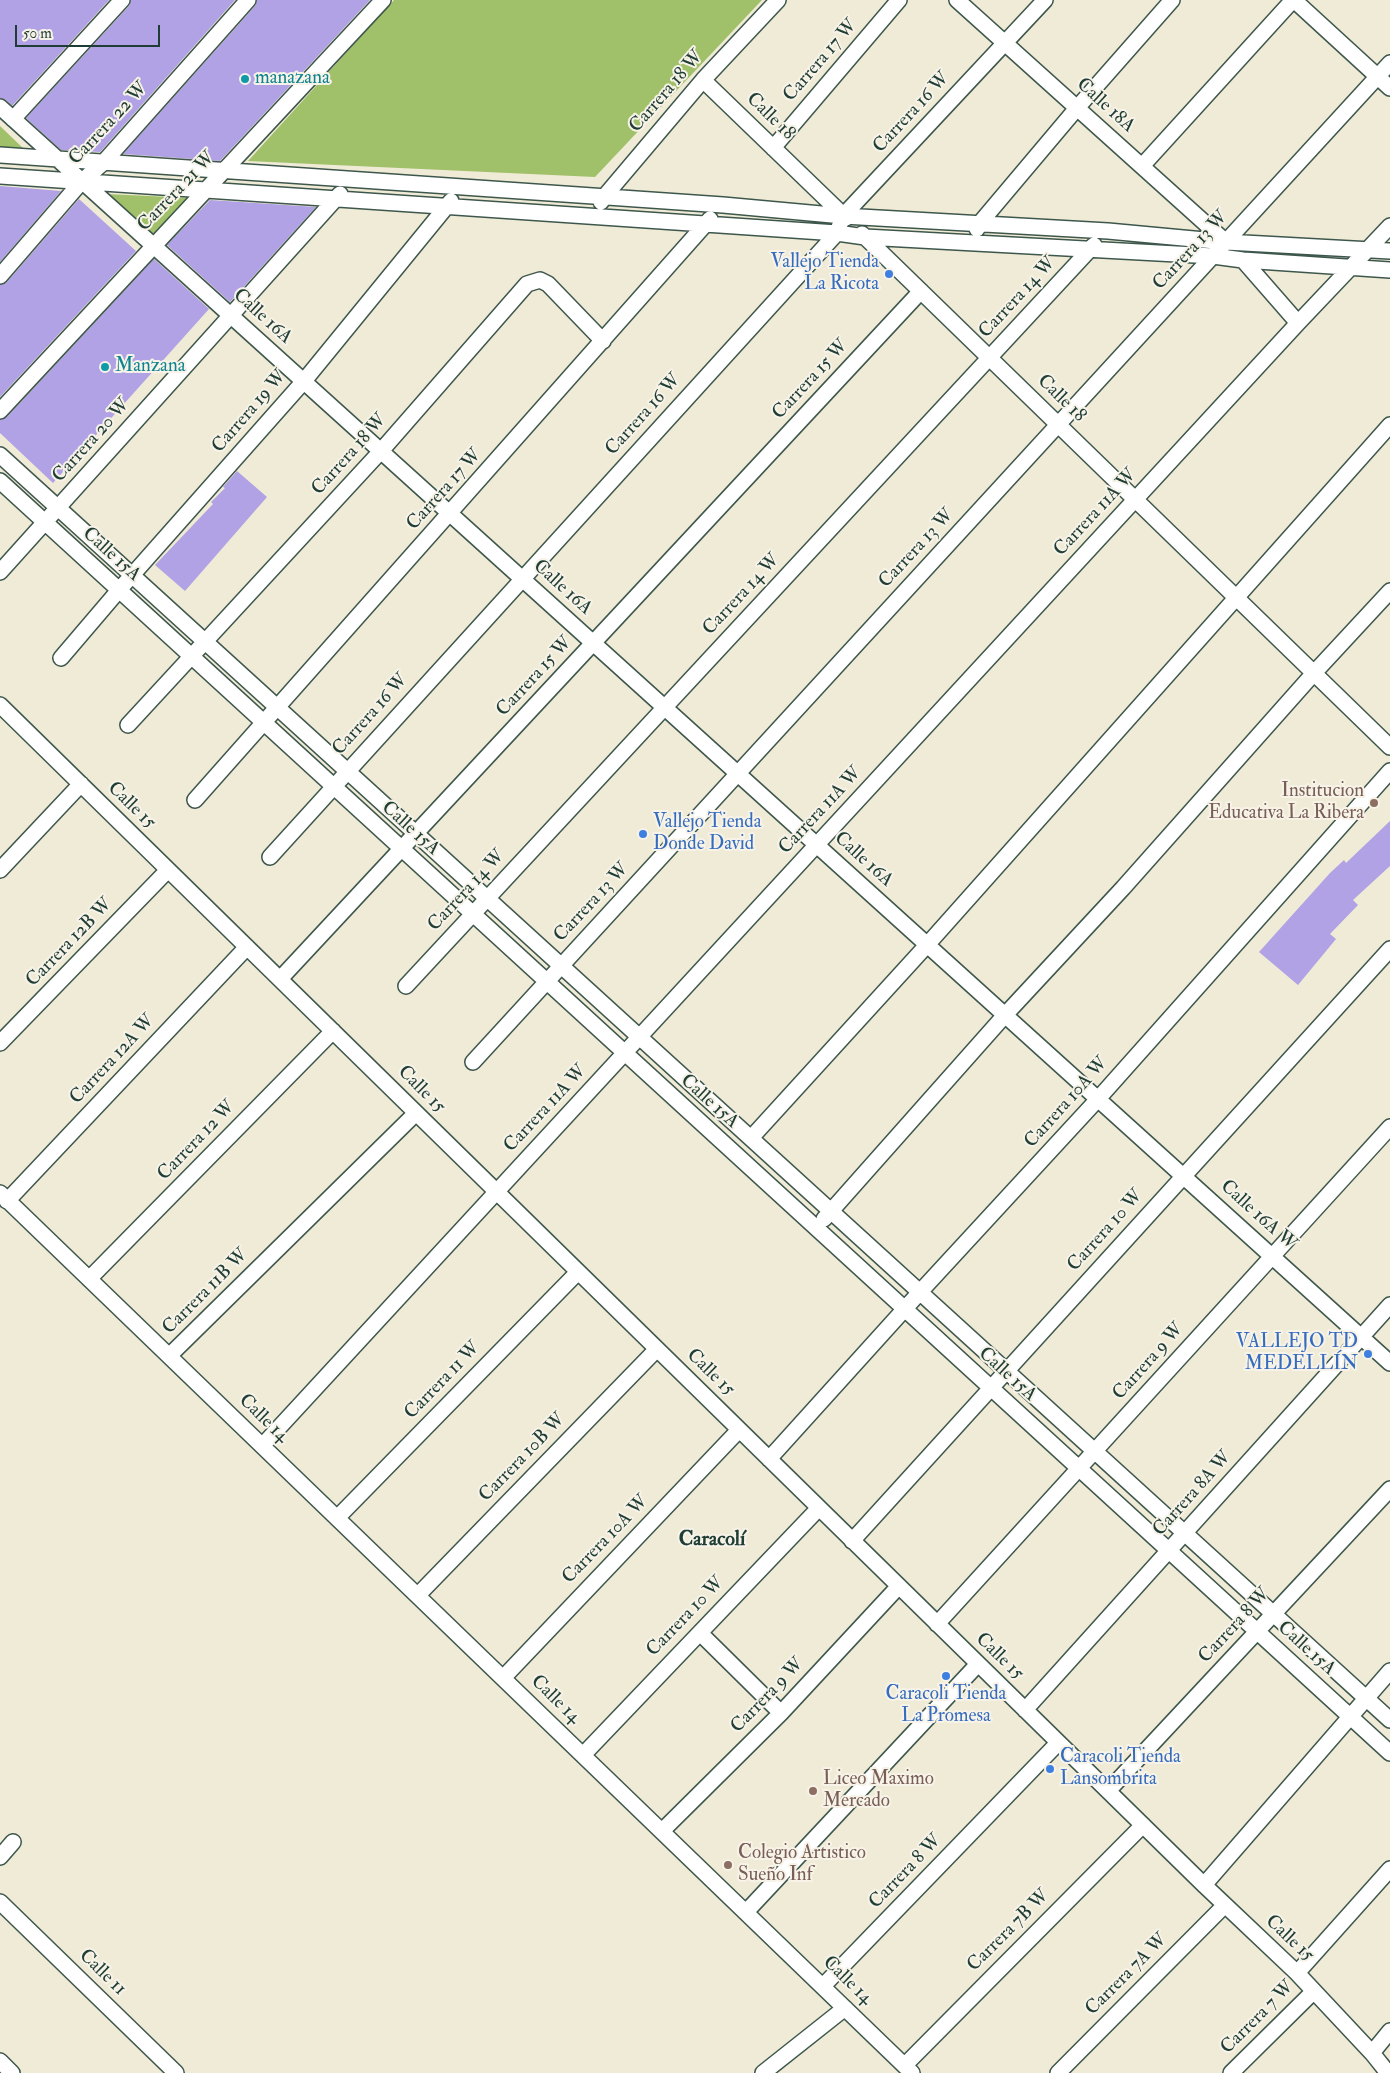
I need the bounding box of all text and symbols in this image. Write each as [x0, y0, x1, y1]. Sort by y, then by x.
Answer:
scale bar [18, 15, 162, 47]
street label: Carrera 17 W [779, 15, 863, 107]
text: 50 m [23, 24, 52, 43]
street label: Carrera 18 W [625, 46, 709, 138]
place label: manazana [255, 68, 330, 90]
street label: Carrera 16 W [869, 68, 955, 158]
marker: manazana [239, 73, 251, 85]
street label: Calle 18A [1071, 74, 1139, 138]
street label: Carrera 22 W [65, 78, 153, 170]
street label: Calle 18 [741, 88, 799, 146]
street label: Carrera 21 W [133, 147, 221, 237]
street label: Carrera 13 W [1149, 207, 1233, 295]
place label: Vallejo Tienda La Ricota [771, 252, 879, 296]
street label: Carrera 14 W [975, 253, 1061, 343]
marker: Vallejo Tienda La Ricota [883, 268, 895, 280]
street label: Calle 16A [228, 285, 296, 349]
street label: Carrera 15 W [768, 335, 854, 425]
place label: Manzana [115, 356, 185, 378]
marker: Manzana [99, 361, 111, 373]
street label: Carrera 19 W [208, 366, 292, 458]
street label: Carrera 16 W [601, 369, 687, 461]
street label: Calle 18 [1032, 370, 1090, 428]
street label: Carrera 20 W [48, 394, 136, 488]
street label: Carrera 18 W [308, 410, 392, 500]
street label: Carrera 17 W [403, 445, 487, 535]
street label: Carrera 11A W [1050, 464, 1142, 562]
street label: Carrera 13 W [875, 505, 959, 593]
street label: Calle 15A [77, 523, 145, 587]
street label: Carrera 14 W [699, 550, 785, 640]
street label: Calle 16A [528, 556, 596, 620]
street label: Carrera 15 W [492, 632, 578, 722]
street label: Carrera 16 W [328, 669, 414, 761]
street label: Carrera 11A W [775, 762, 867, 860]
street label: Calle 15 [102, 778, 160, 834]
place label: Institucion Educativa La Ribera [1208, 781, 1364, 825]
street label: Calle 15A [376, 797, 444, 861]
marker: Institucion Educativa La Ribera [1368, 797, 1380, 809]
place label: Vallejo Tienda Donde David [653, 812, 761, 856]
marker: Vallejo Tienda Donde David [637, 828, 649, 840]
street label: Calle 16A [829, 828, 897, 892]
street label: Carrera 14 W [424, 846, 510, 936]
street label: Carrera 13 W [550, 859, 634, 947]
street label: Carrera 12B W [22, 894, 118, 992]
street label: Carrera 12A W [66, 1010, 160, 1110]
street label: Carrera 10A W [1020, 1053, 1114, 1153]
street label: Carrera 11A W [500, 1060, 592, 1158]
street label: Calle 15 [392, 1061, 450, 1119]
street label: Calle 15A [675, 1070, 743, 1134]
street label: Carrera 12 W [153, 1096, 241, 1186]
street label: Calle 16A W [1215, 1176, 1301, 1256]
street label: Carrera 10 W [1063, 1185, 1149, 1277]
street label: Carrera 11B W [158, 1244, 254, 1340]
street label: Carrera 9 W [1109, 1319, 1189, 1405]
place label: VALLEJO TD MEDELLÍN [1236, 1332, 1358, 1376]
street label: Carrera 11 W [400, 1337, 486, 1425]
street label: Calle 15A [973, 1343, 1041, 1407]
street label: Calle 15 [681, 1345, 739, 1401]
marker: VALLEJO TD MEDELLÍN [1362, 1348, 1374, 1360]
street label: Calle 14 [233, 1390, 293, 1448]
street label: Carrera 10B W [475, 1409, 571, 1507]
street label: Carrera 8A W [1149, 1447, 1237, 1541]
street label: Carrera 10A W [558, 1491, 654, 1589]
district label: Caracolí [679, 1529, 745, 1553]
street label: Carrera 10 W [642, 1572, 730, 1662]
street label: Carrera 8 W [1194, 1584, 1276, 1668]
street label: Calle 15A [1272, 1617, 1340, 1681]
street label: Calle 15 [970, 1629, 1028, 1685]
street label: Carrera 9 W [727, 1654, 809, 1738]
marker: Caracoli Tienda La Promesa [940, 1670, 952, 1682]
street label: Calle 14 [525, 1671, 585, 1729]
place label: Caracoli Tienda La Promesa [886, 1684, 1006, 1728]
place label: Caracoli Tienda Lansombrita [1060, 1747, 1181, 1791]
marker: Caracoli Tienda Lansombrita [1044, 1763, 1056, 1775]
place label: Liceo Maximo Mercado [823, 1769, 934, 1813]
marker: Liceo Maximo Mercado [807, 1785, 819, 1797]
street label: Carrera 8 W [865, 1830, 947, 1914]
place label: Colegio Artistico Sueño Inf [738, 1843, 866, 1887]
marker: Colegio Artistico Sueño Inf [722, 1859, 734, 1871]
street label: Carrera 7B W [963, 1885, 1055, 1977]
street label: Calle 15 [1260, 1911, 1318, 1967]
street label: Carrera 7A W [1081, 1929, 1173, 2021]
street label: Calle 11 [74, 1945, 130, 2001]
street label: Calle 14 [817, 1952, 877, 2010]
street label: Carrera 7 W [1216, 1976, 1300, 2060]

